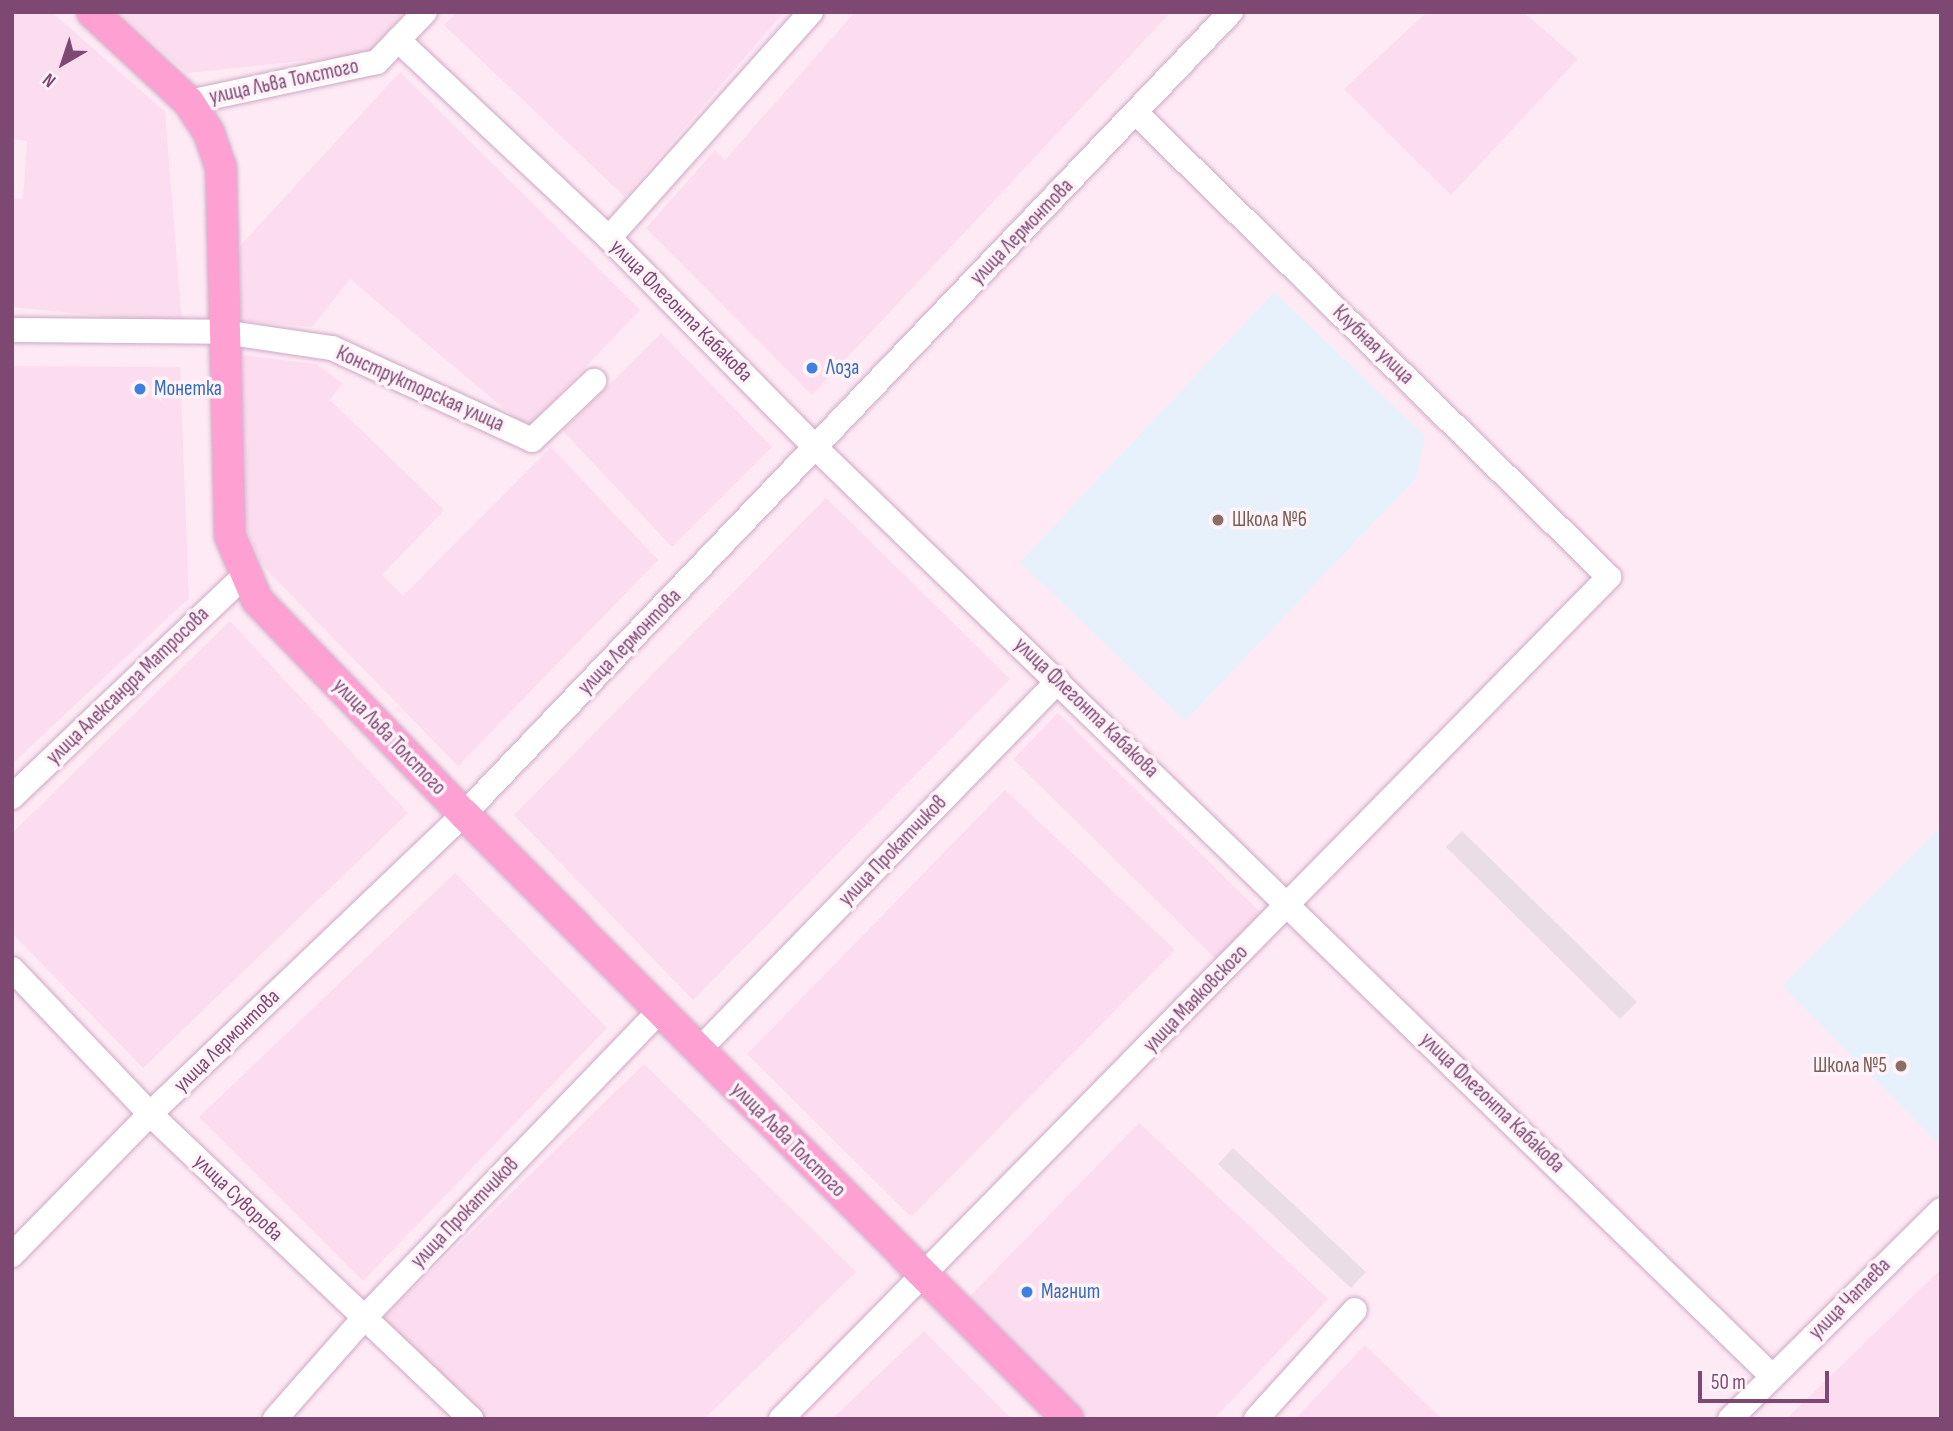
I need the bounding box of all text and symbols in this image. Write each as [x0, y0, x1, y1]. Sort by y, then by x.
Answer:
north arrow [28, 28, 98, 98]
street label: улица Льва Толстого [207, 54, 361, 110]
text: N [38, 68, 61, 92]
street label: улица Лермонтова [965, 174, 1079, 290]
street label: улица Флегонта Кабакова [605, 235, 757, 387]
street label: Клубная улица [1327, 300, 1419, 390]
street label: Конструкторская улица [332, 341, 508, 437]
place label: Лоза [826, 355, 859, 381]
marker: Лоза [804, 360, 820, 376]
place label: Монетка [154, 376, 222, 402]
marker: Монетка [132, 381, 148, 397]
place label: Школа №6 [1232, 507, 1307, 533]
marker: Школа №6 [1210, 512, 1226, 528]
street label: улица Лермонтова [573, 584, 687, 700]
street label: улица Александра Матросова [42, 602, 214, 770]
street label: улица Флегонта Кабакова [1009, 633, 1163, 783]
street label: улица Льва Толстого [327, 674, 451, 800]
street label: улица Прокатчиков [834, 790, 952, 912]
street label: улица Маяковского [1138, 940, 1254, 1058]
street label: улица Лермонтова [169, 984, 285, 1098]
street label: улица Флегонта Кабакова [1415, 1028, 1569, 1178]
place label: Школа №5 [1813, 1053, 1887, 1079]
marker: Школа №5 [1893, 1058, 1909, 1074]
street label: улица Льва Толстого [725, 1077, 851, 1203]
street label: улица Суворова [188, 1149, 288, 1247]
street label: улица Прокатчиков [406, 1152, 524, 1274]
street label: улица Чапаева [1804, 1253, 1896, 1345]
place label: Магнит [1041, 1279, 1100, 1305]
marker: Магнит [1019, 1284, 1035, 1300]
scale bar [1701, 1358, 1832, 1402]
text: 50 m [1711, 1370, 1746, 1395]

